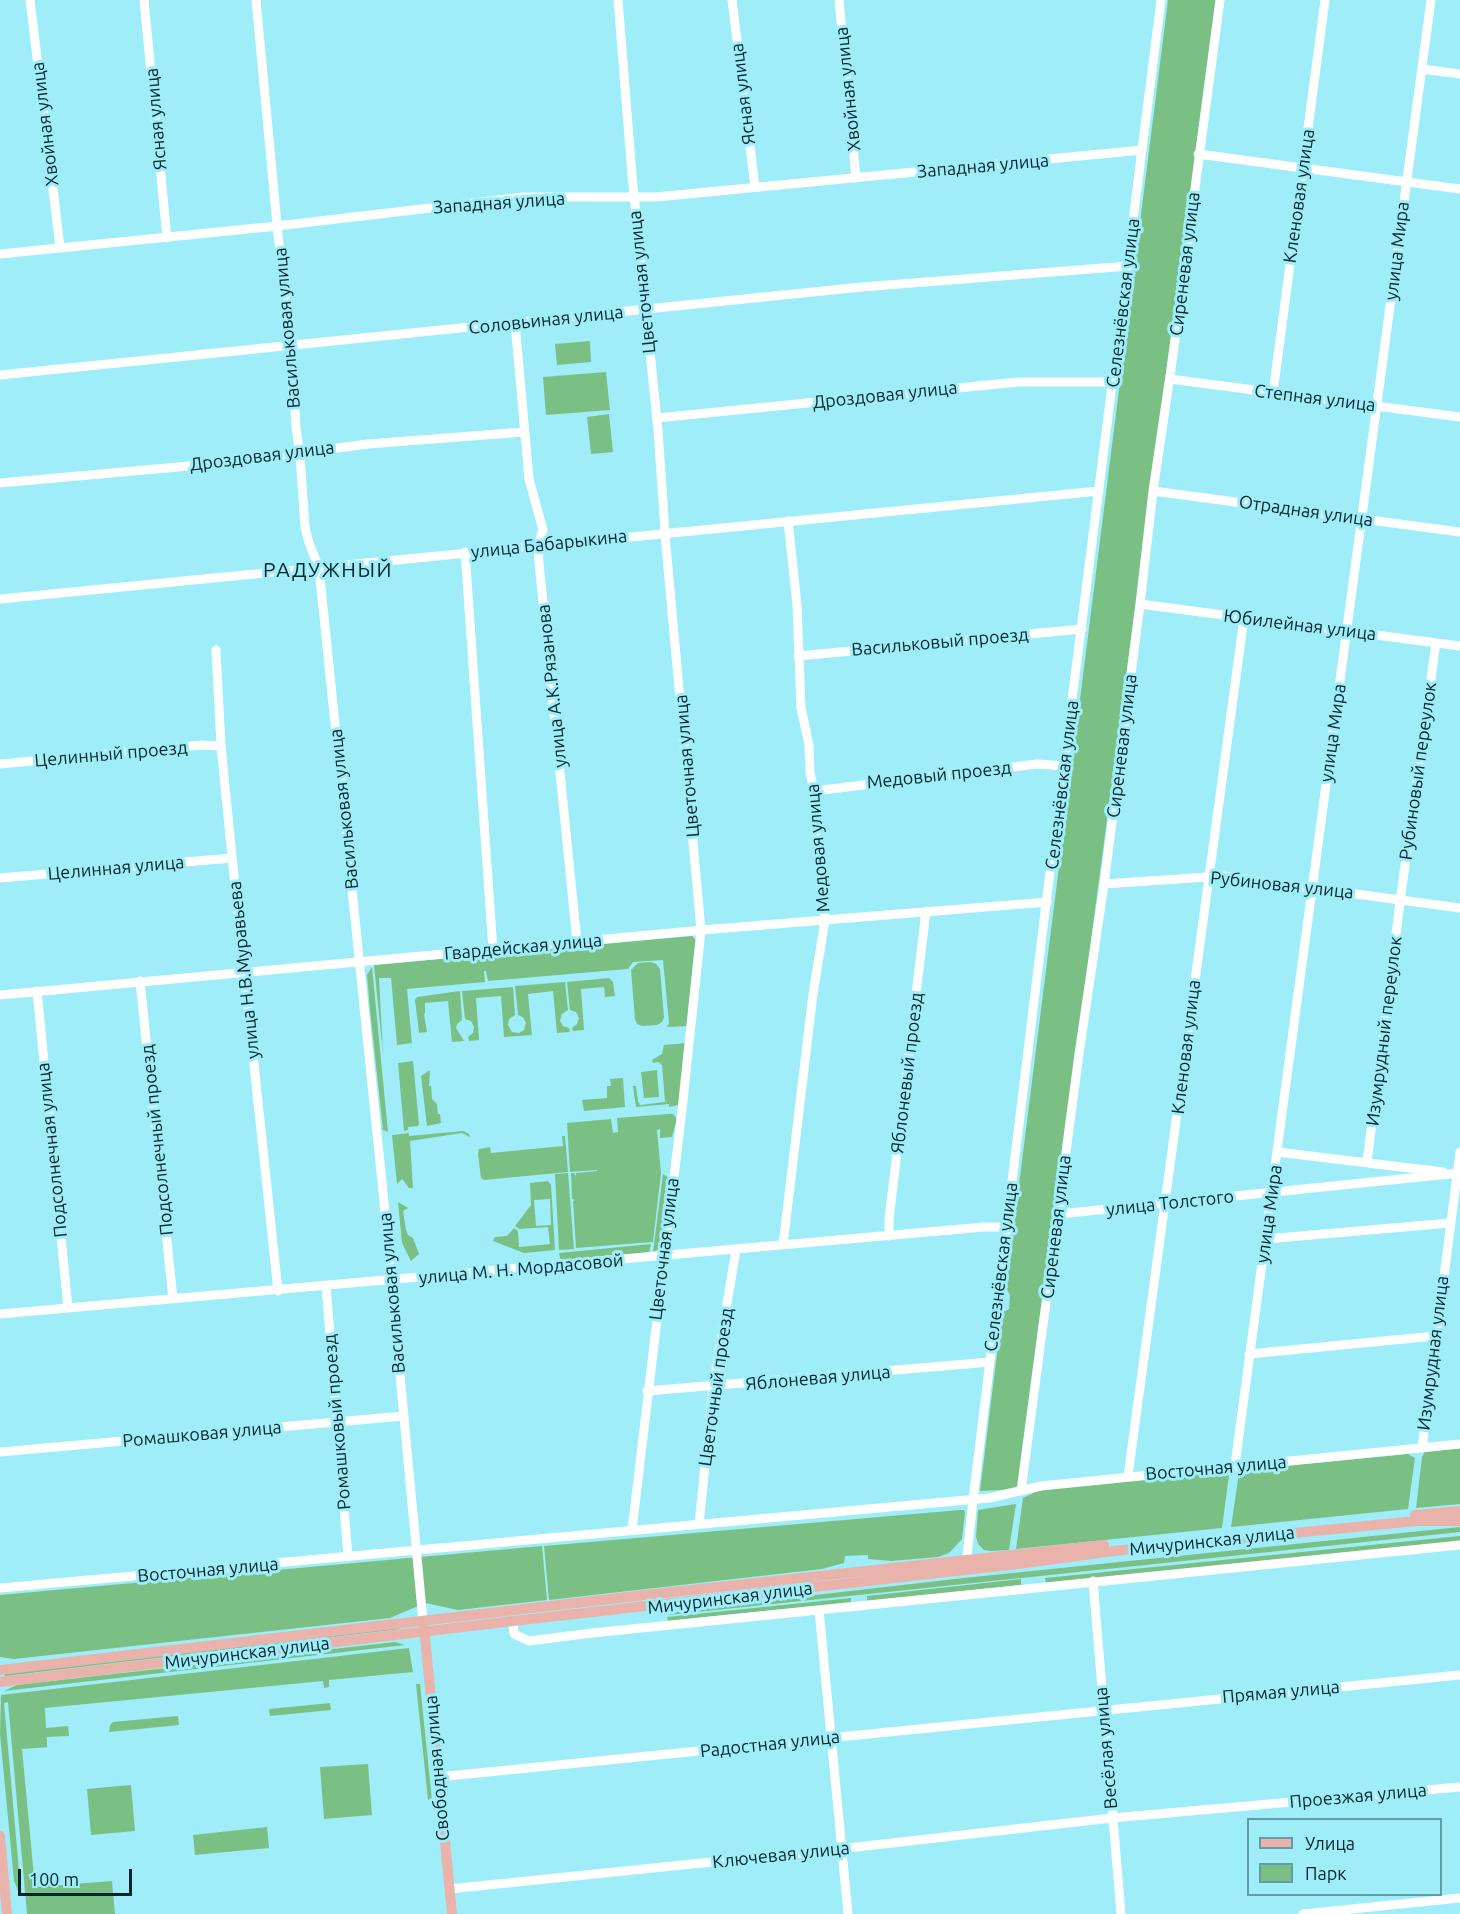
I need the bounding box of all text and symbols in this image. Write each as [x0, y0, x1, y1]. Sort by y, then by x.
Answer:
street label: Хвойная улица [831, 26, 865, 152]
street label: Ясная улица [726, 42, 760, 146]
street label: Хвойная улица [27, 61, 63, 187]
street label: Ясная улица [141, 67, 171, 171]
street label: Кленовая улица [1279, 128, 1319, 264]
street label: Западная улица [916, 149, 1050, 183]
street label: Западная улица [432, 188, 566, 218]
street label: Сиреневая улица [1165, 191, 1205, 337]
street label: улица Мира [1380, 200, 1414, 302]
street label: Цветочная улица [624, 210, 660, 354]
street label: Селезнёвская улица [1102, 217, 1144, 389]
street label: Васильковая улица [269, 247, 305, 409]
street label: Соловьиная улица [468, 301, 624, 339]
street label: Дроздовая улица [812, 377, 958, 413]
street label: Степная улица [1253, 380, 1377, 416]
street label: Дроздовая улица [189, 436, 335, 476]
street label: Отрадная улица [1238, 491, 1374, 531]
street label: улица Бабарыкина [470, 525, 628, 563]
district label: РАДУЖНЫЙ [263, 557, 393, 583]
street label: улица А.К.Рязанова [533, 603, 571, 769]
street label: Юбилейная улица [1223, 605, 1377, 645]
street label: Васильковый проезд [851, 624, 1029, 660]
street label: Сиреневая улица [1102, 673, 1142, 819]
street label: Рубиновый переулок [1395, 681, 1441, 861]
street label: улица Мира [1315, 682, 1351, 784]
street label: Цветочная улица [670, 694, 704, 838]
street label: Селезнёвская улица [1041, 699, 1083, 871]
street label: Васильковая улица [325, 728, 363, 890]
street label: Целинный проезд [34, 737, 188, 771]
street label: Медовый проезд [866, 757, 1012, 793]
street label: Медовая улица [802, 783, 834, 913]
street label: Целинная улица [47, 851, 185, 885]
street label: Рубиновая улица [1209, 867, 1355, 903]
street label: улица Н.В.Муравьева [224, 880, 264, 1060]
street label: Гвардейская улица [443, 929, 603, 965]
street label: Изумрудный переулок [1362, 935, 1406, 1127]
street label: Кленовая улица [1167, 979, 1205, 1115]
street label: Яблоневый проезд [886, 991, 928, 1155]
street label: Подсолнечный проезд [136, 1043, 178, 1237]
street label: Подсолнечная улица [32, 1062, 72, 1238]
street label: Сиреневая улица [1036, 1154, 1076, 1300]
street label: улица Мира [1251, 1163, 1287, 1265]
street label: Цветочная улица [645, 1177, 683, 1321]
street label: Селезнёвская улица [980, 1181, 1022, 1353]
street label: улица Толстого [1105, 1186, 1235, 1220]
street label: Васильковая улица [374, 1212, 410, 1374]
street label: улица М. Н. Мордасовой [418, 1249, 624, 1289]
street label: Изумрудная улица [1413, 1274, 1453, 1432]
street label: Цветочный проезд [694, 1306, 738, 1468]
street label: Ромашковый проезд [319, 1333, 355, 1511]
street label: Яблоневая улица [745, 1361, 891, 1395]
street label: Ромашковая улица [121, 1416, 283, 1452]
street label: Восточная улица [1145, 1451, 1287, 1485]
street label: Мичуринская улица [1128, 1522, 1296, 1560]
street label: Восточная улица [137, 1553, 279, 1587]
street label: Мичуринская улица [646, 1577, 814, 1619]
street label: Мичуринская улица [163, 1632, 331, 1674]
street label: Прямая улица [1221, 1676, 1341, 1708]
street label: Весёлая улица [1090, 1686, 1122, 1810]
street label: Свободная улица [420, 1694, 454, 1842]
street label: Радостная улица [699, 1726, 841, 1762]
street label: Проезжая улица [1288, 1779, 1428, 1813]
legend [1247, 1818, 1442, 1896]
text: Улица [1305, 1833, 1355, 1853]
street label: Ключевая улица [711, 1837, 851, 1873]
scale bar [21, 1857, 135, 1895]
text: Парк [1305, 1863, 1346, 1883]
text: 100 m [29, 1869, 79, 1889]

